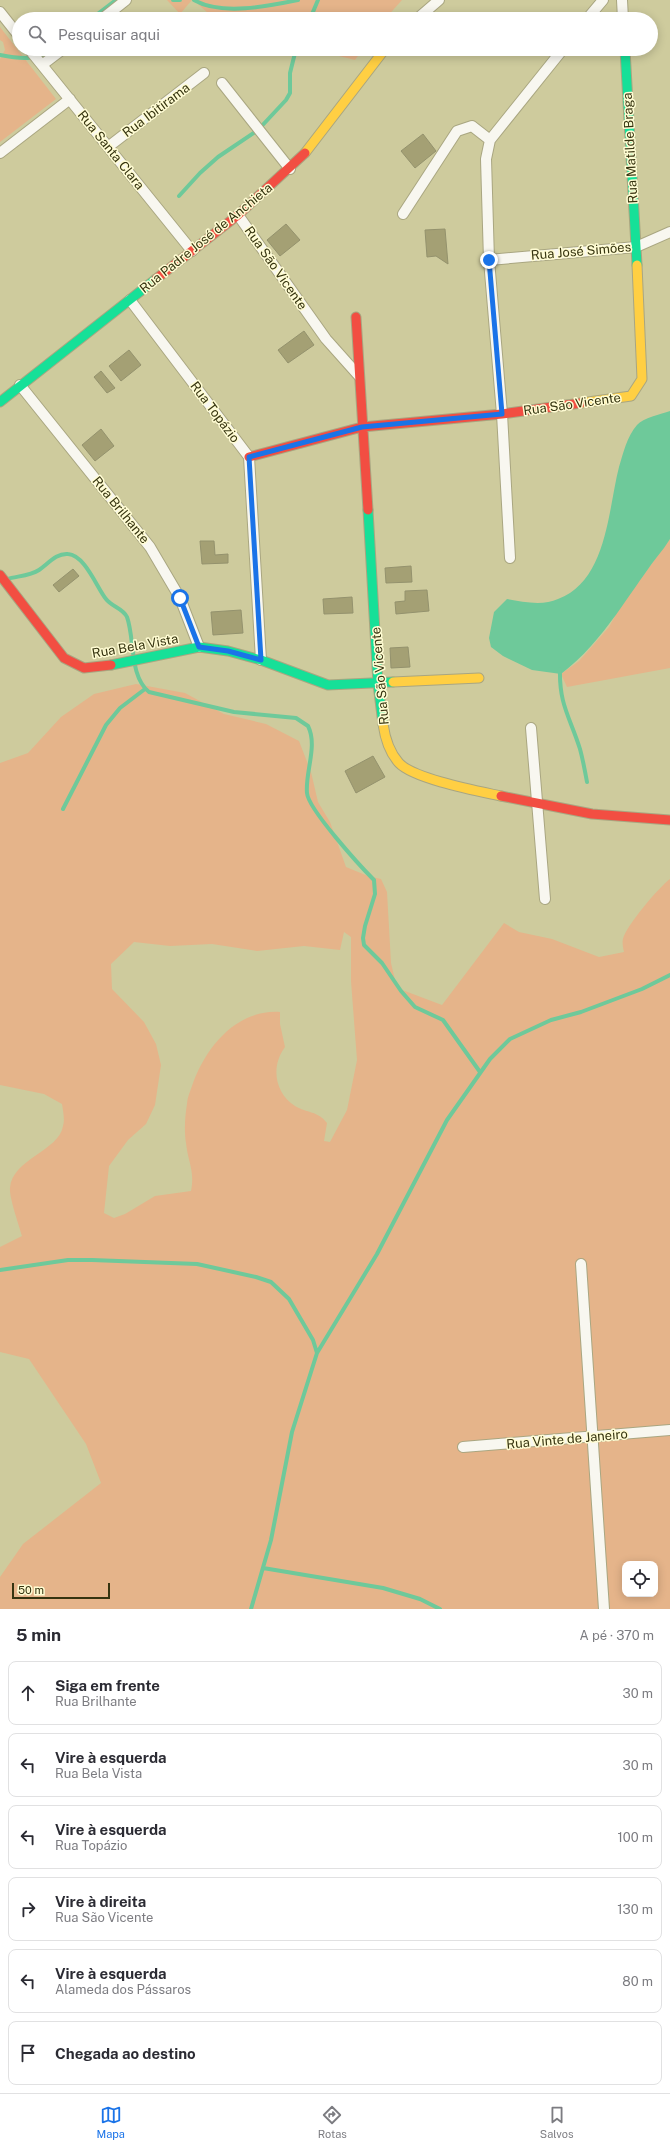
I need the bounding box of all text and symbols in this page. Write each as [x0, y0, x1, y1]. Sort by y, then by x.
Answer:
search box [12, 12, 658, 56]
icon: search [26, 23, 48, 45]
text: Pesquisar aqui [58, 26, 160, 43]
street label: Rua Ibitirama [120, 80, 192, 140]
street label: Rua Matilde Braga [620, 92, 640, 204]
street label: Rua Santa Clara [75, 108, 147, 192]
street label: Rua Padre José de Anchieta [137, 180, 275, 296]
street label: Rua São Vicente [242, 223, 310, 313]
street label: Rua José Simões [530, 239, 632, 263]
route end [480, 251, 498, 269]
street label: Rua Topázio [187, 379, 243, 445]
street label: Rua São Vicente [522, 390, 622, 418]
street label: Rua Brilhante [89, 474, 153, 546]
route start [171, 589, 189, 607]
street label: Rua São Vicente [368, 626, 392, 726]
street label: Rua Bela Vista [91, 631, 179, 661]
street label: Rua Vinte de Janeiro [506, 1426, 628, 1452]
map controls [622, 1561, 658, 1597]
button: locate [622, 1561, 658, 1597]
scale bar [12, 1581, 110, 1600]
text: 50 m [18, 1584, 44, 1596]
text: 5 min [16, 1625, 61, 1645]
text: A pé · 370 m [580, 1628, 654, 1643]
text: Siga em frente [55, 1677, 160, 1694]
icon: ahead [17, 1682, 39, 1704]
text: 30 m [623, 1686, 653, 1701]
text: Rua Brilhante [55, 1694, 137, 1709]
text: Vire à esquerda [55, 1749, 167, 1766]
icon: left [17, 1754, 39, 1776]
text: 30 m [623, 1758, 653, 1773]
text: Rua Bela Vista [55, 1766, 142, 1781]
text: Vire à esquerda [55, 1821, 167, 1838]
icon: left [17, 1826, 39, 1848]
text: 100 m [617, 1830, 653, 1845]
text: Rua Topázio [55, 1838, 127, 1853]
text: Vire à direita [55, 1893, 146, 1910]
icon: right [17, 1898, 39, 1920]
text: 130 m [617, 1902, 653, 1917]
text: Rua São Vicente [55, 1910, 153, 1925]
text: Vire à esquerda [55, 1965, 167, 1982]
icon: left [17, 1970, 39, 1992]
text: 80 m [622, 1974, 653, 1989]
text: Alameda dos Pássaros [55, 1982, 191, 1997]
icon: arrive [17, 2042, 39, 2064]
text: Chegada ao destino [55, 2045, 196, 2062]
tab: Mapa [96, 2104, 125, 2140]
tab: Rotas [318, 2104, 347, 2140]
tab: Salvos [540, 2104, 574, 2140]

